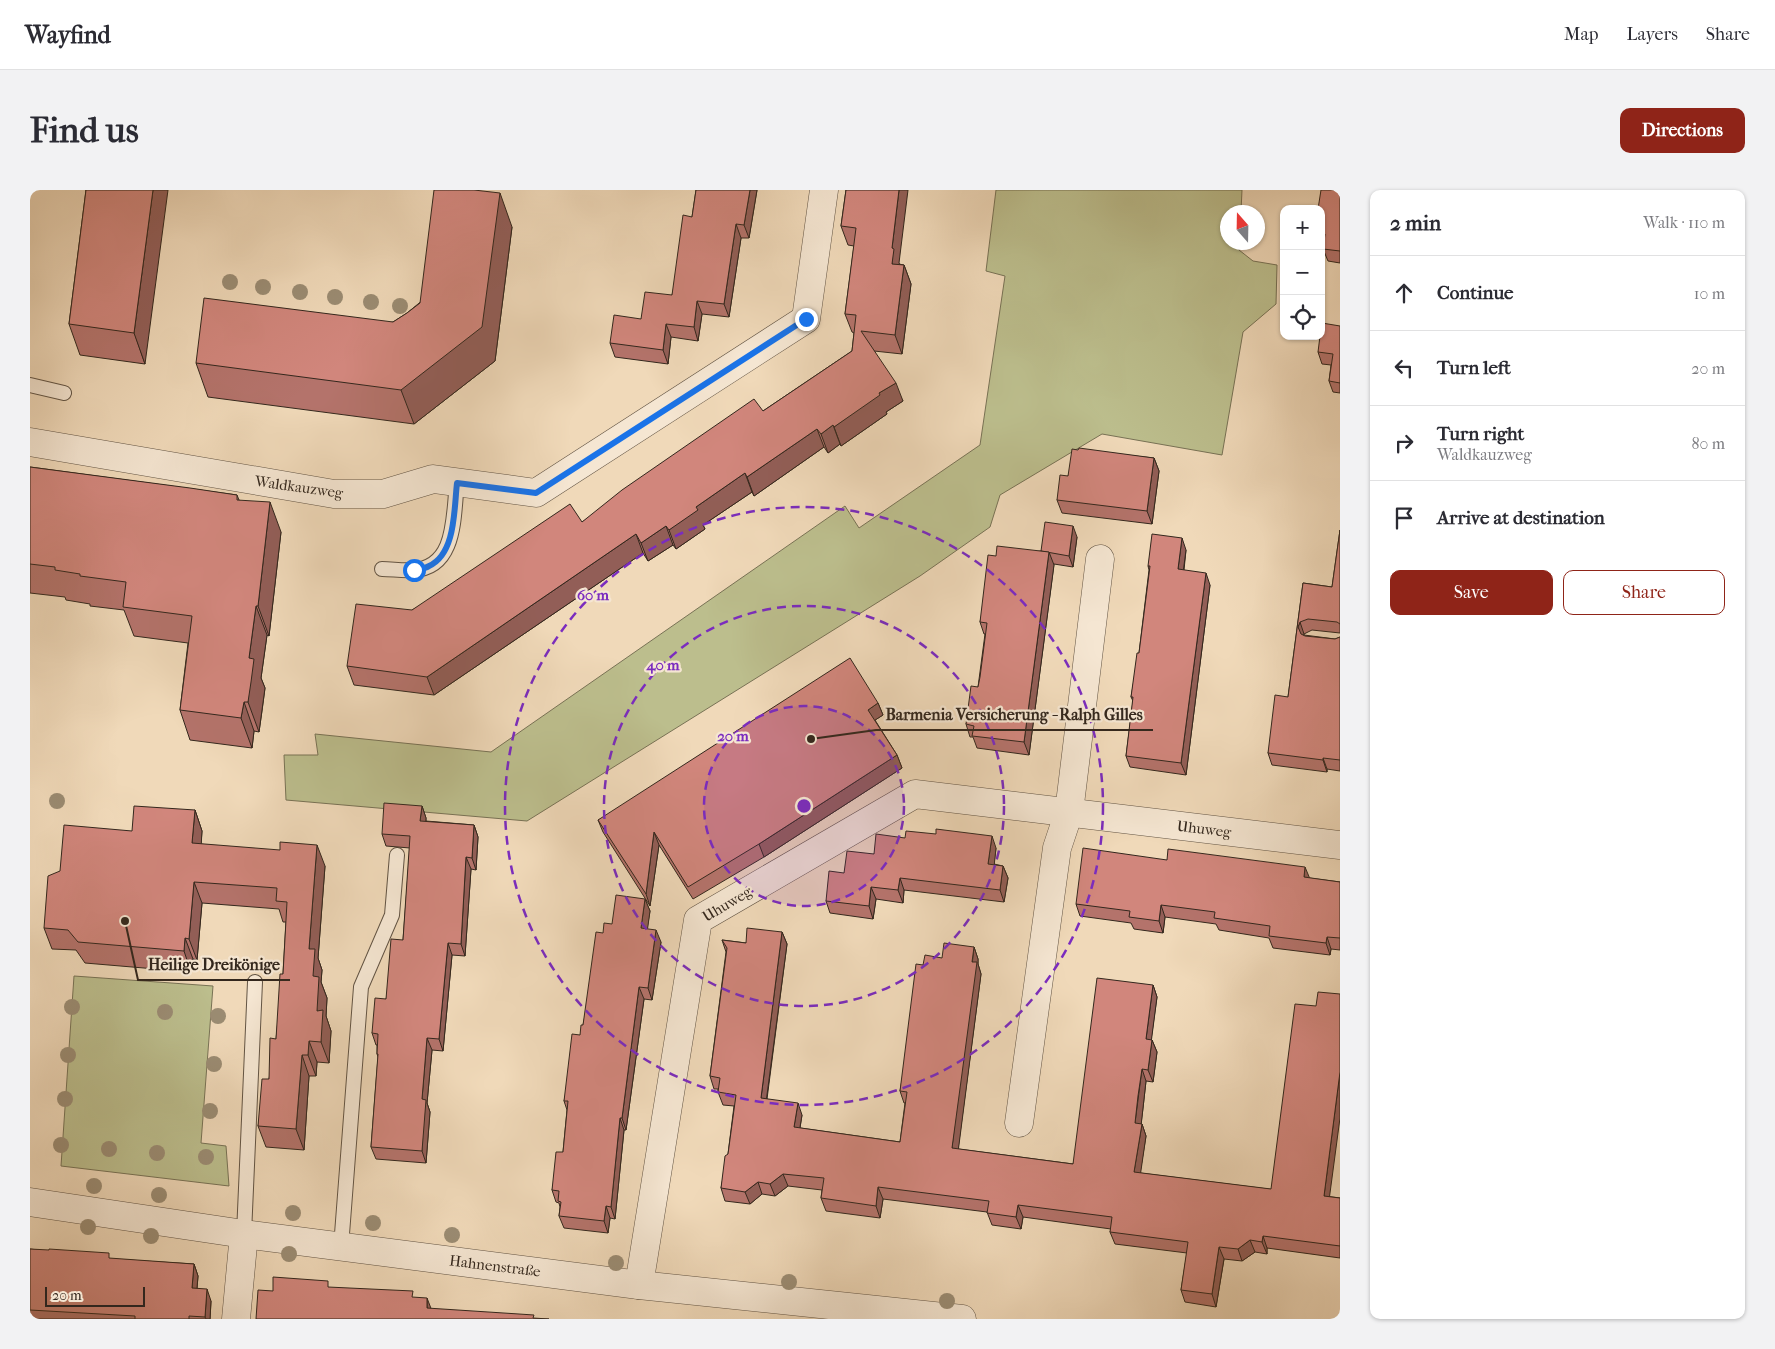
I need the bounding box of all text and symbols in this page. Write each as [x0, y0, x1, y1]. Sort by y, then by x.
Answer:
text: Wayfind [25, 21, 111, 49]
text: Map [1564, 24, 1598, 45]
text: Layers [1626, 24, 1678, 45]
text: Share [1706, 24, 1750, 45]
button: Directions [1620, 108, 1745, 153]
text: Find us [30, 110, 139, 151]
north arrow [1220, 205, 1265, 250]
map controls [1280, 205, 1325, 340]
button: + [1280, 205, 1325, 250]
text: 2 min [1390, 211, 1441, 235]
text: Walk · 110 m [1643, 213, 1725, 232]
button: − [1280, 250, 1325, 295]
icon: ahead [1390, 279, 1418, 307]
text: Continue [1437, 282, 1513, 304]
text: 10 m [1694, 284, 1725, 303]
button: locate [1280, 295, 1325, 340]
route end [795, 308, 818, 331]
icon: left [1390, 354, 1418, 382]
text: Turn left [1437, 357, 1511, 379]
text: 20 m [1691, 359, 1725, 378]
text: Turn right [1437, 423, 1524, 445]
icon: right [1390, 429, 1418, 457]
text: 80 m [1691, 434, 1725, 453]
text: Waldkauzweg [1437, 445, 1532, 464]
street label: Waldkauzweg [253, 472, 345, 502]
icon: arrive [1390, 504, 1418, 532]
text: Arrive at destination [1437, 507, 1605, 529]
route start [403, 559, 426, 582]
button: Save [1390, 570, 1553, 615]
button: Share [1563, 570, 1725, 615]
text: 60 m [577, 586, 610, 604]
text: 40 m [646, 656, 680, 674]
callout: Barmenia Versicherung - Ralph Gilles [876, 699, 1153, 730]
text: Barmenia Versicherung - Ralph Gilles [885, 705, 1143, 725]
text: 20 m [717, 727, 749, 745]
centre of rings [795, 797, 813, 815]
street label: Uhuweg [1176, 817, 1233, 841]
street label: Uhuweg [699, 882, 756, 926]
callout: Heilige Dreikönige [138, 949, 290, 980]
text: Heilige Dreikönige [148, 955, 280, 975]
street label: Hahnenstraße [448, 1251, 542, 1281]
scale bar [45, 1284, 145, 1307]
text: 20 m [52, 1287, 82, 1304]

